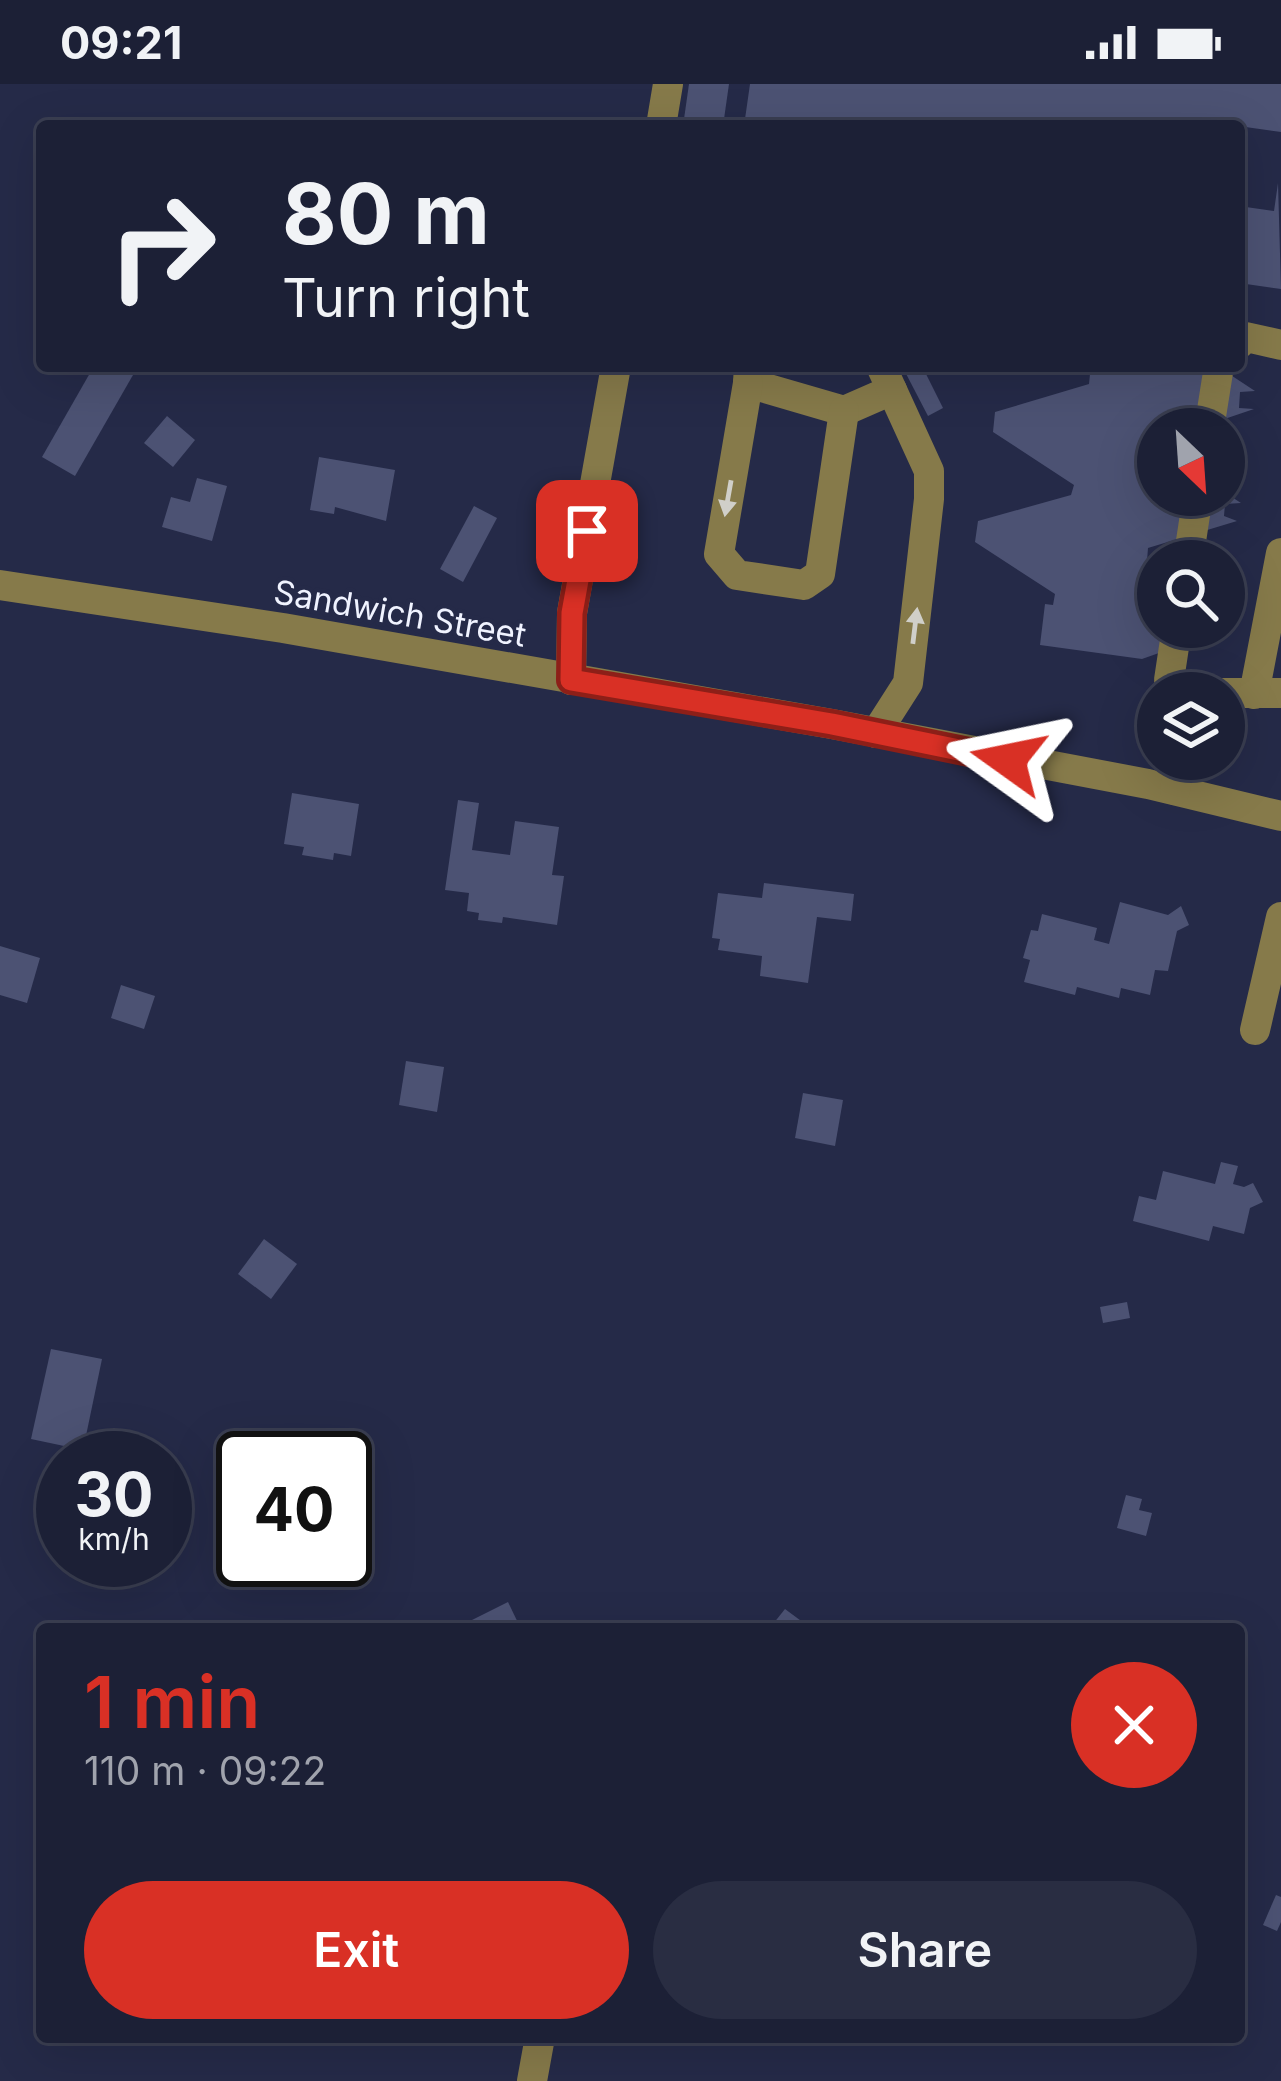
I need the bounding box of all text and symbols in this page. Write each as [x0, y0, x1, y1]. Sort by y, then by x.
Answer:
text: 09:21 [60, 15, 182, 70]
text: 80 m [282, 163, 490, 264]
icon: right [84, 168, 240, 324]
text: Turn right [282, 265, 530, 330]
north arrow [1137, 408, 1245, 516]
map controls [1137, 408, 1245, 780]
pin [536, 480, 638, 582]
one-way arrow [719, 480, 737, 518]
icon: arrive [554, 498, 620, 564]
button: search [1137, 540, 1245, 648]
street label: Sandwich Street [271, 571, 529, 655]
one-way arrow [905, 606, 924, 644]
button: layers [1137, 672, 1245, 780]
position arrow [945, 697, 1071, 823]
speed limit sign: 40 [216, 1431, 372, 1587]
text: 30 [74, 1458, 154, 1530]
text: km/h [78, 1521, 150, 1557]
text: 1 min [84, 1658, 260, 1745]
button: close [1071, 1662, 1197, 1788]
text: 110 m · 09:22 [84, 1747, 326, 1794]
button: Exit [84, 1881, 629, 2019]
button: Share [653, 1881, 1197, 2019]

